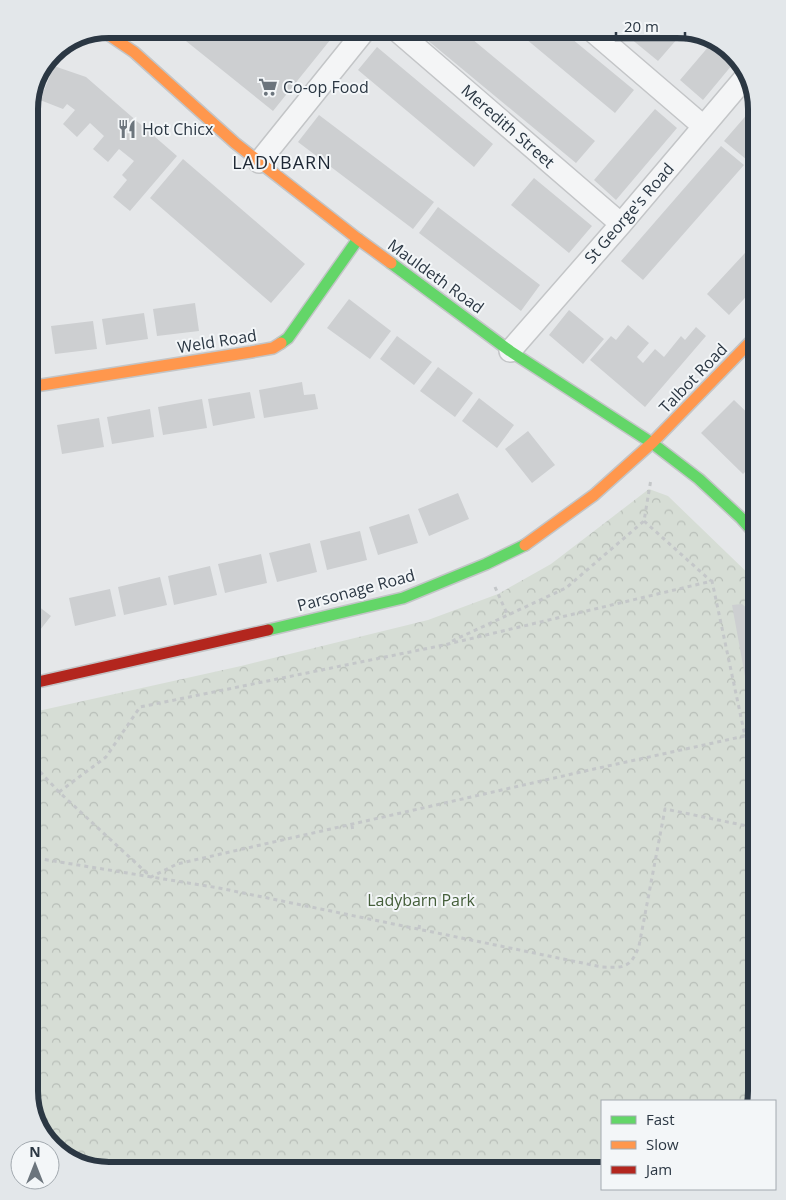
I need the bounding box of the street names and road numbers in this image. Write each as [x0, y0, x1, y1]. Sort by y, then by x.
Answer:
street label: Meredith Street [457, 79, 560, 173]
street label: St George's Road [579, 158, 679, 268]
street label: Mauldeth Road [384, 234, 488, 318]
street label: Weld Road [176, 324, 258, 358]
street label: Talbot Road [654, 338, 732, 418]
street label: Parsonage Road [295, 564, 417, 616]

